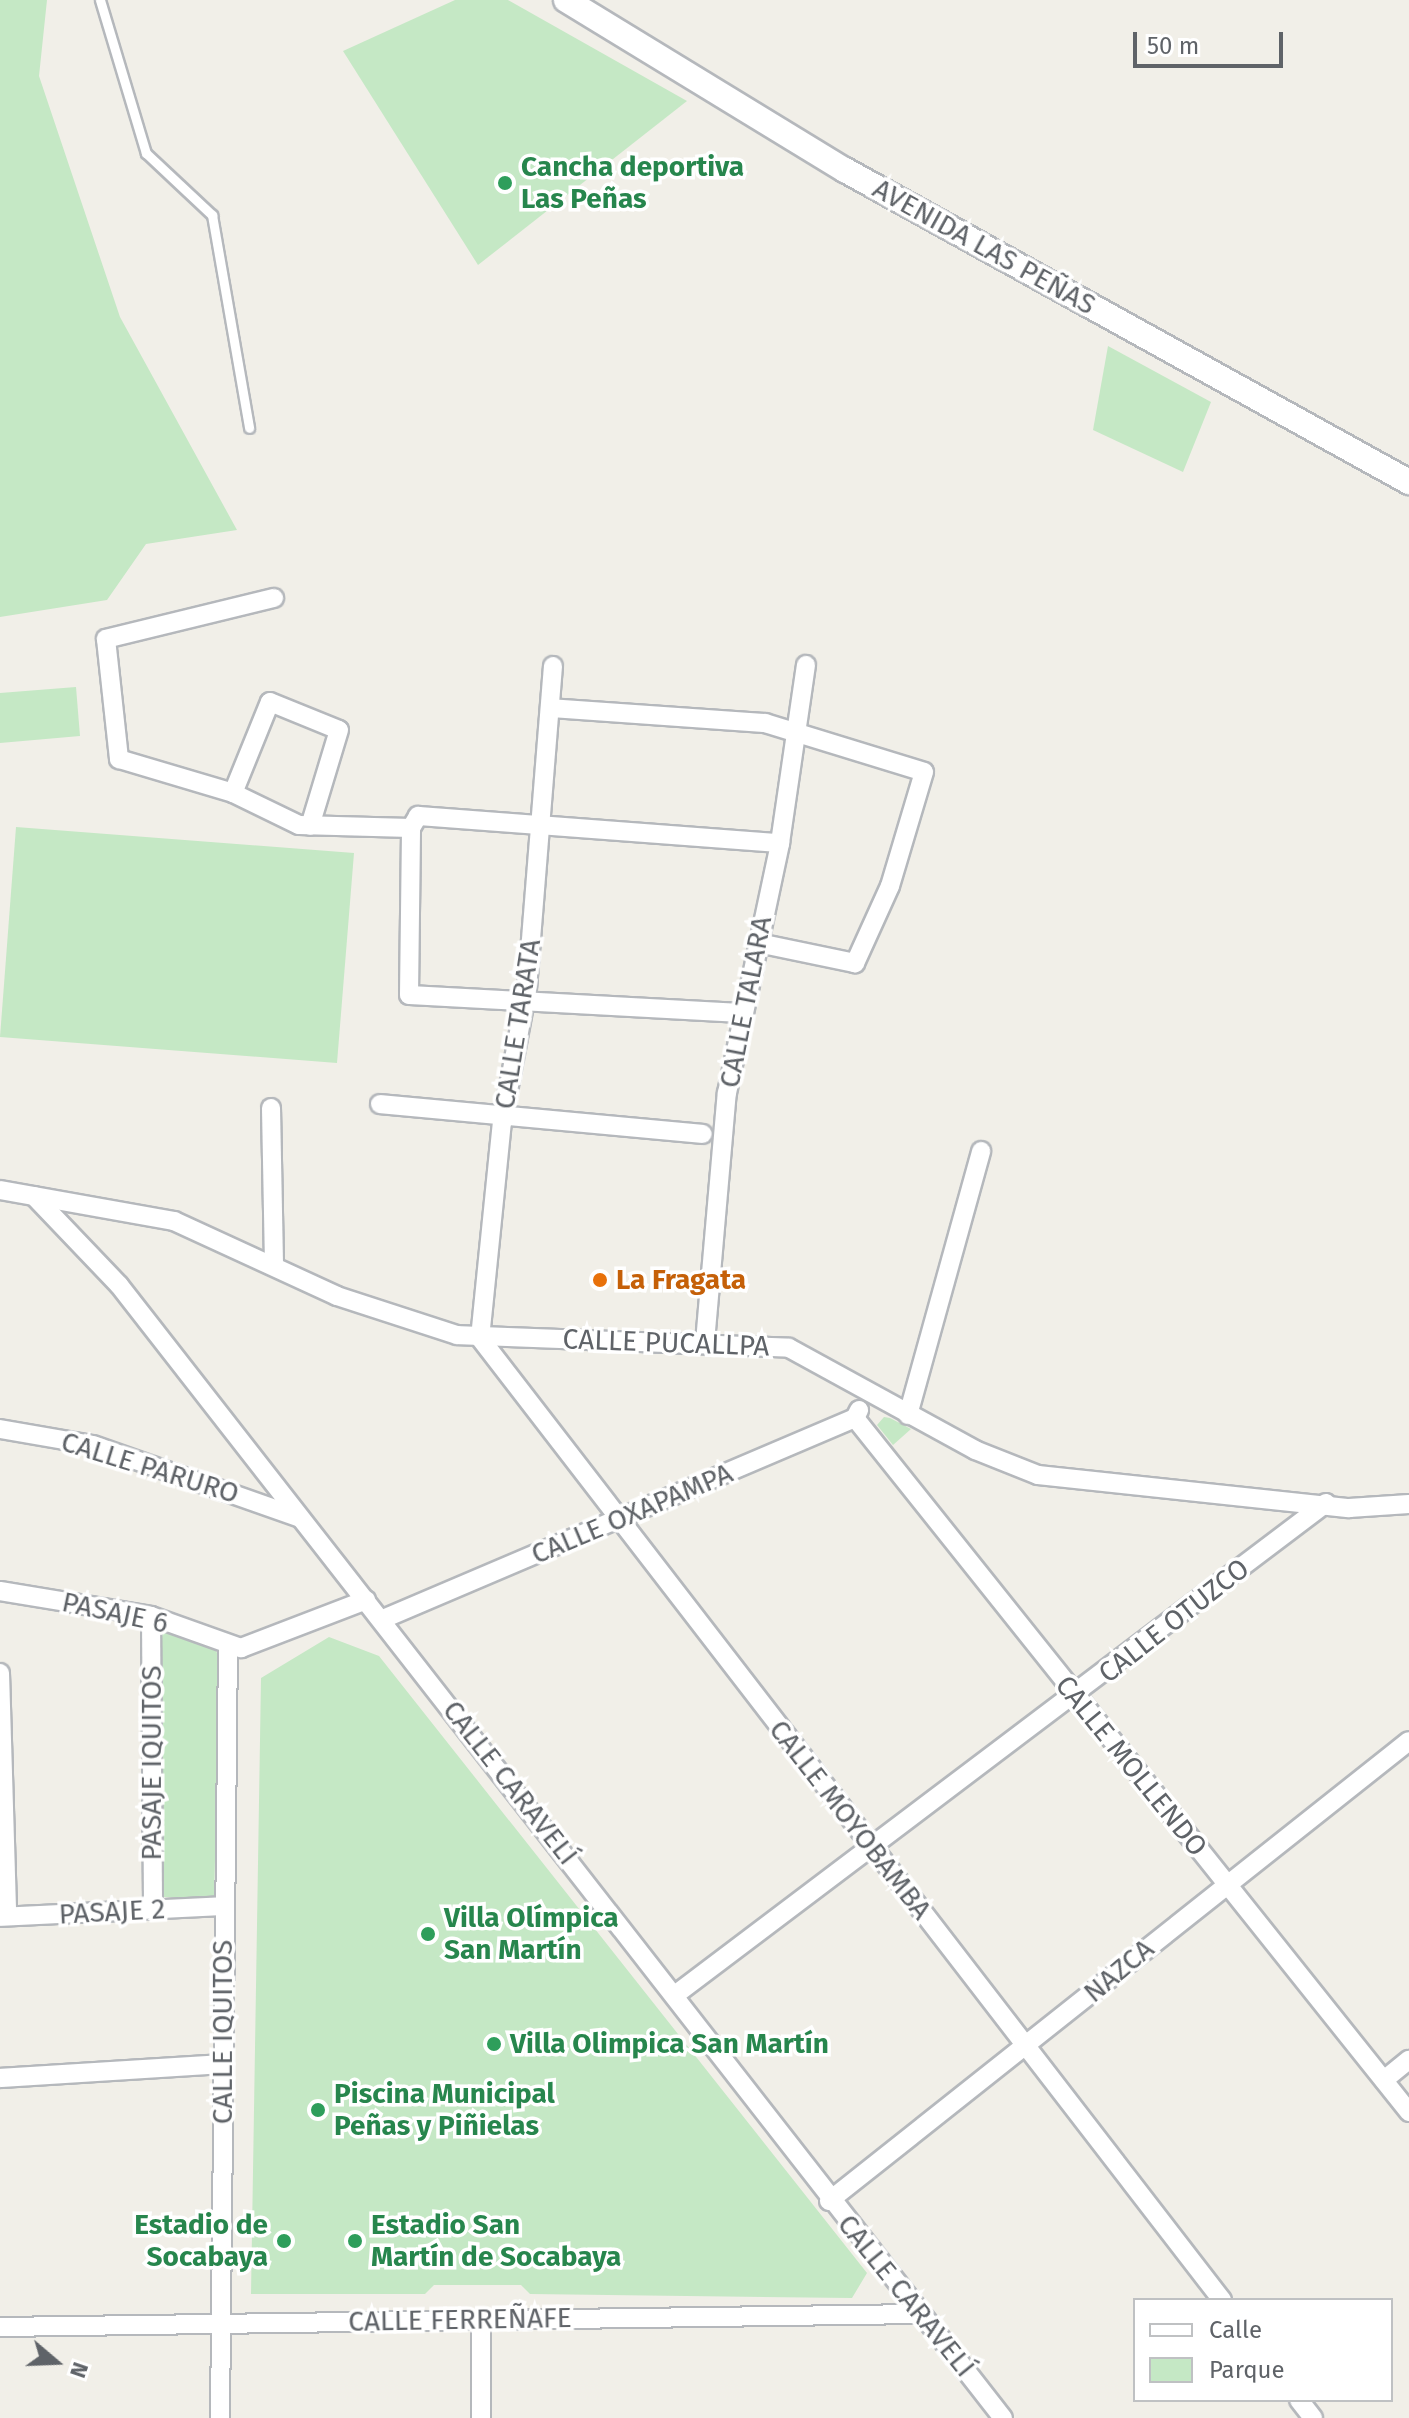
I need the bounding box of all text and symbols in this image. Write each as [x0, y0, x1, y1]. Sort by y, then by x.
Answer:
scale bar [1137, 16, 1287, 66]
text: 50 m [1147, 32, 1199, 60]
place label: Cancha deportiva Las Peñas [521, 150, 744, 216]
street label: AVENIDA LAS PEÑAS [867, 172, 1101, 322]
marker: Cancha deportiva Las Peñas [496, 174, 514, 192]
street label: CALLE TALARA [713, 913, 779, 1091]
street label: CALLE TARATA [488, 937, 548, 1111]
place label: La Fragata [616, 1263, 746, 1297]
marker: La Fragata [591, 1271, 609, 1289]
street label: CALLE PUCALLPA [562, 1323, 770, 1363]
street label: CALLE PARURO [57, 1425, 243, 1511]
street label: CALLE OXAPAMPA [526, 1456, 738, 1572]
street label: CALLE OTUZCO [1092, 1552, 1256, 1690]
street label: PASAJE 6 [59, 1585, 171, 1641]
street label: PASAJE IQUITOS [135, 1665, 169, 1861]
street label: CALLE MOLLENDO [1048, 1669, 1214, 1863]
street label: CALLE CARAVELÍ [435, 1694, 585, 1872]
street label: CALLE MOYOBAMBA [762, 1714, 938, 1926]
street label: PASAJE 2 [58, 1892, 166, 1932]
place label: Villa Olímpica San Martín [444, 1901, 619, 1967]
marker: Villa Olímpica San Martín [419, 1925, 437, 1943]
street label: NAZCA [1077, 1932, 1161, 2010]
street label: CALLE IQUITOS [206, 1940, 240, 2124]
place label: Villa Olimpica San Martín [510, 2027, 829, 2061]
marker: Villa Olimpica San Martín [485, 2035, 503, 2053]
place label: Piscina Municipal Peñas y Piñielas [334, 2077, 555, 2143]
marker: Piscina Municipal Peñas y Piñielas [309, 2101, 327, 2119]
place label: Estadio de Socabaya [134, 2208, 268, 2274]
place label: Estadio San Martín de Socabaya [371, 2208, 621, 2274]
street label: CALLE CARAVELÍ [830, 2208, 982, 2384]
marker: Estadio de Socabaya [275, 2232, 293, 2250]
marker: Estadio San Martín de Socabaya [346, 2232, 364, 2250]
legend [1133, 2298, 1393, 2402]
street label: CALLE FERREÑAFE [348, 2301, 572, 2339]
text: Calle [1209, 2316, 1262, 2344]
north arrow [16, 2322, 96, 2402]
text: Parque [1209, 2356, 1285, 2384]
text: N [64, 2359, 94, 2381]

